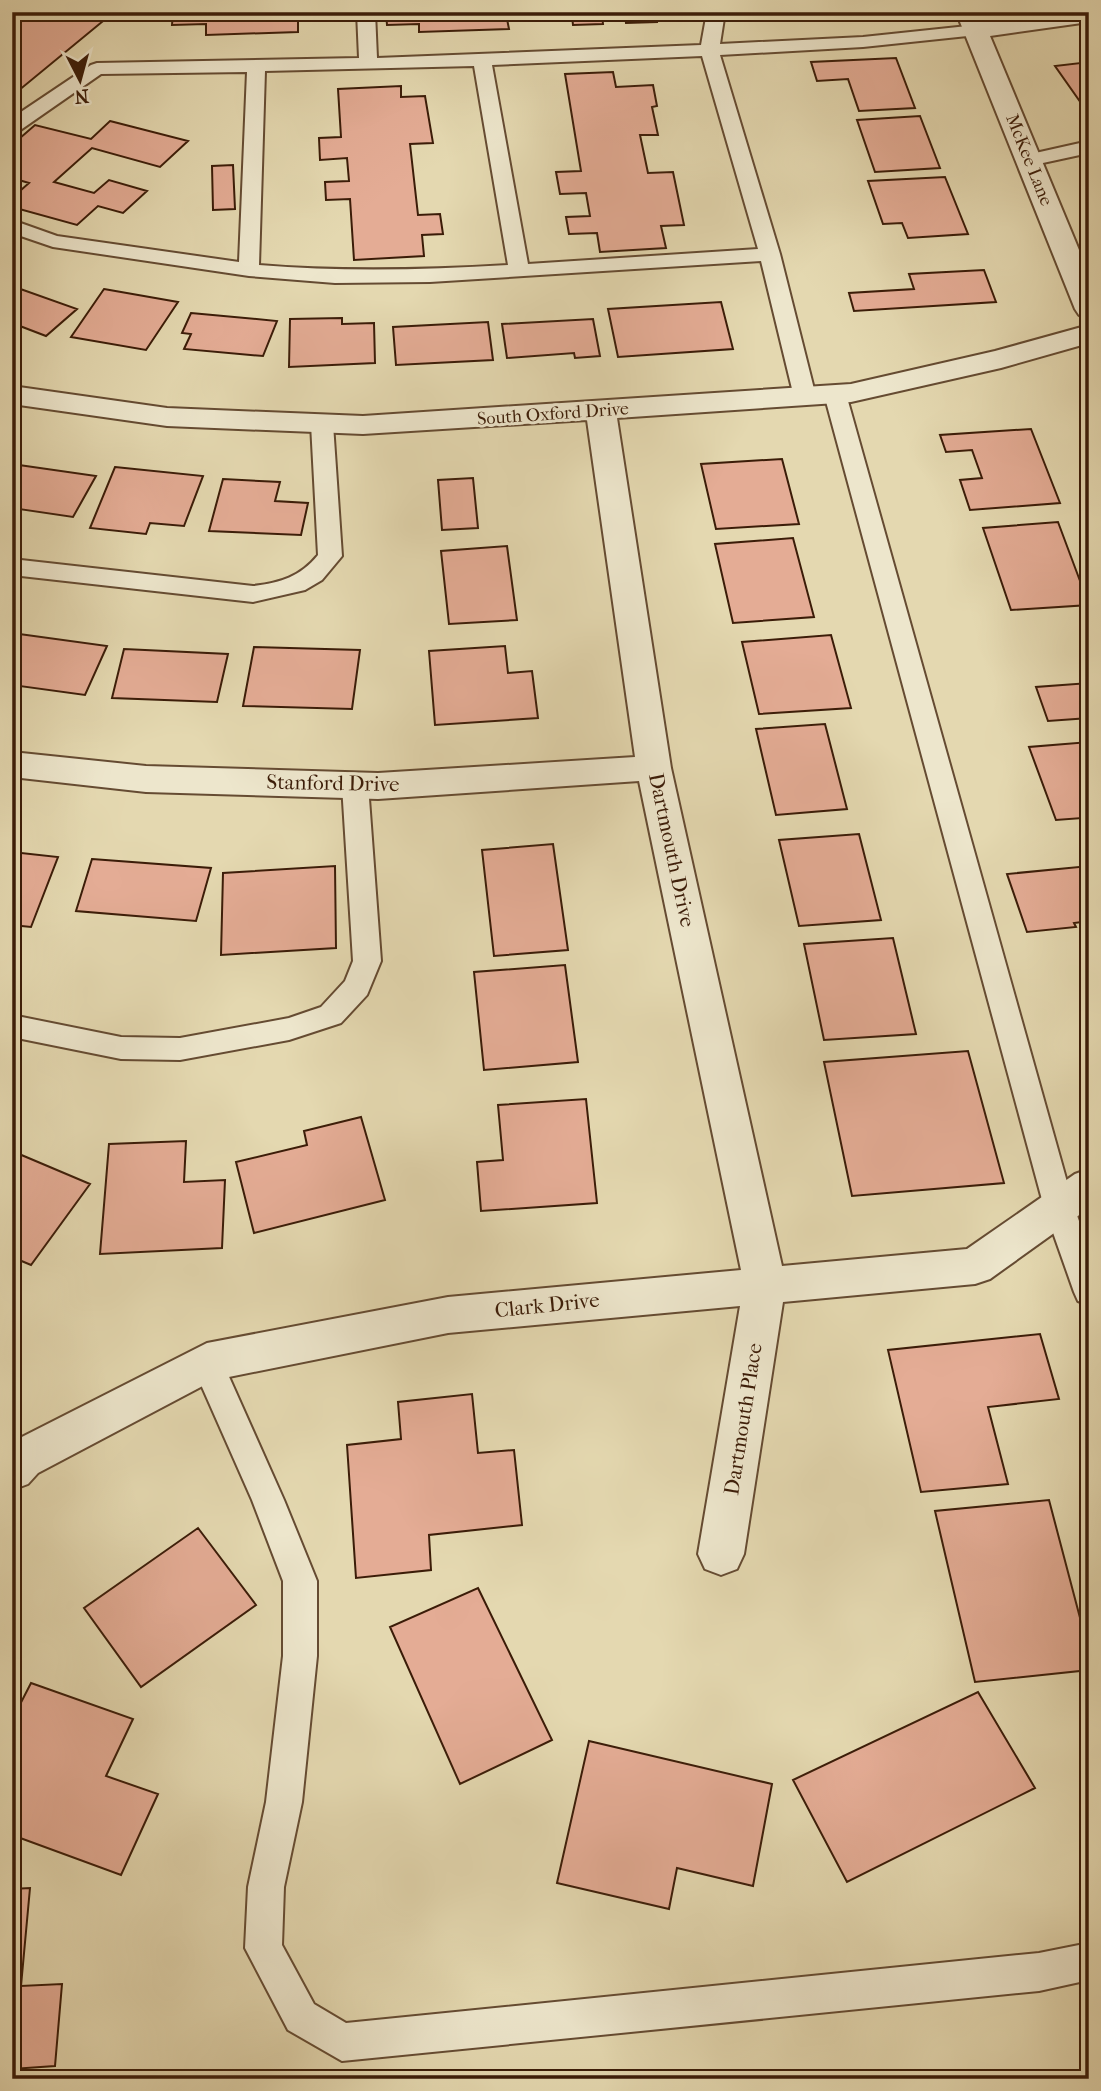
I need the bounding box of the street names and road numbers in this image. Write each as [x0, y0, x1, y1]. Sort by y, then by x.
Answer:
street label: McKee Lane [1001, 111, 1057, 209]
street label: South Oxford Drive [476, 398, 630, 430]
street label: Stanford Drive [266, 770, 400, 796]
street label: Dartmouth Drive [644, 771, 700, 929]
street label: Clark Drive [494, 1288, 600, 1322]
street label: Dartmouth Place [719, 1341, 767, 1497]

